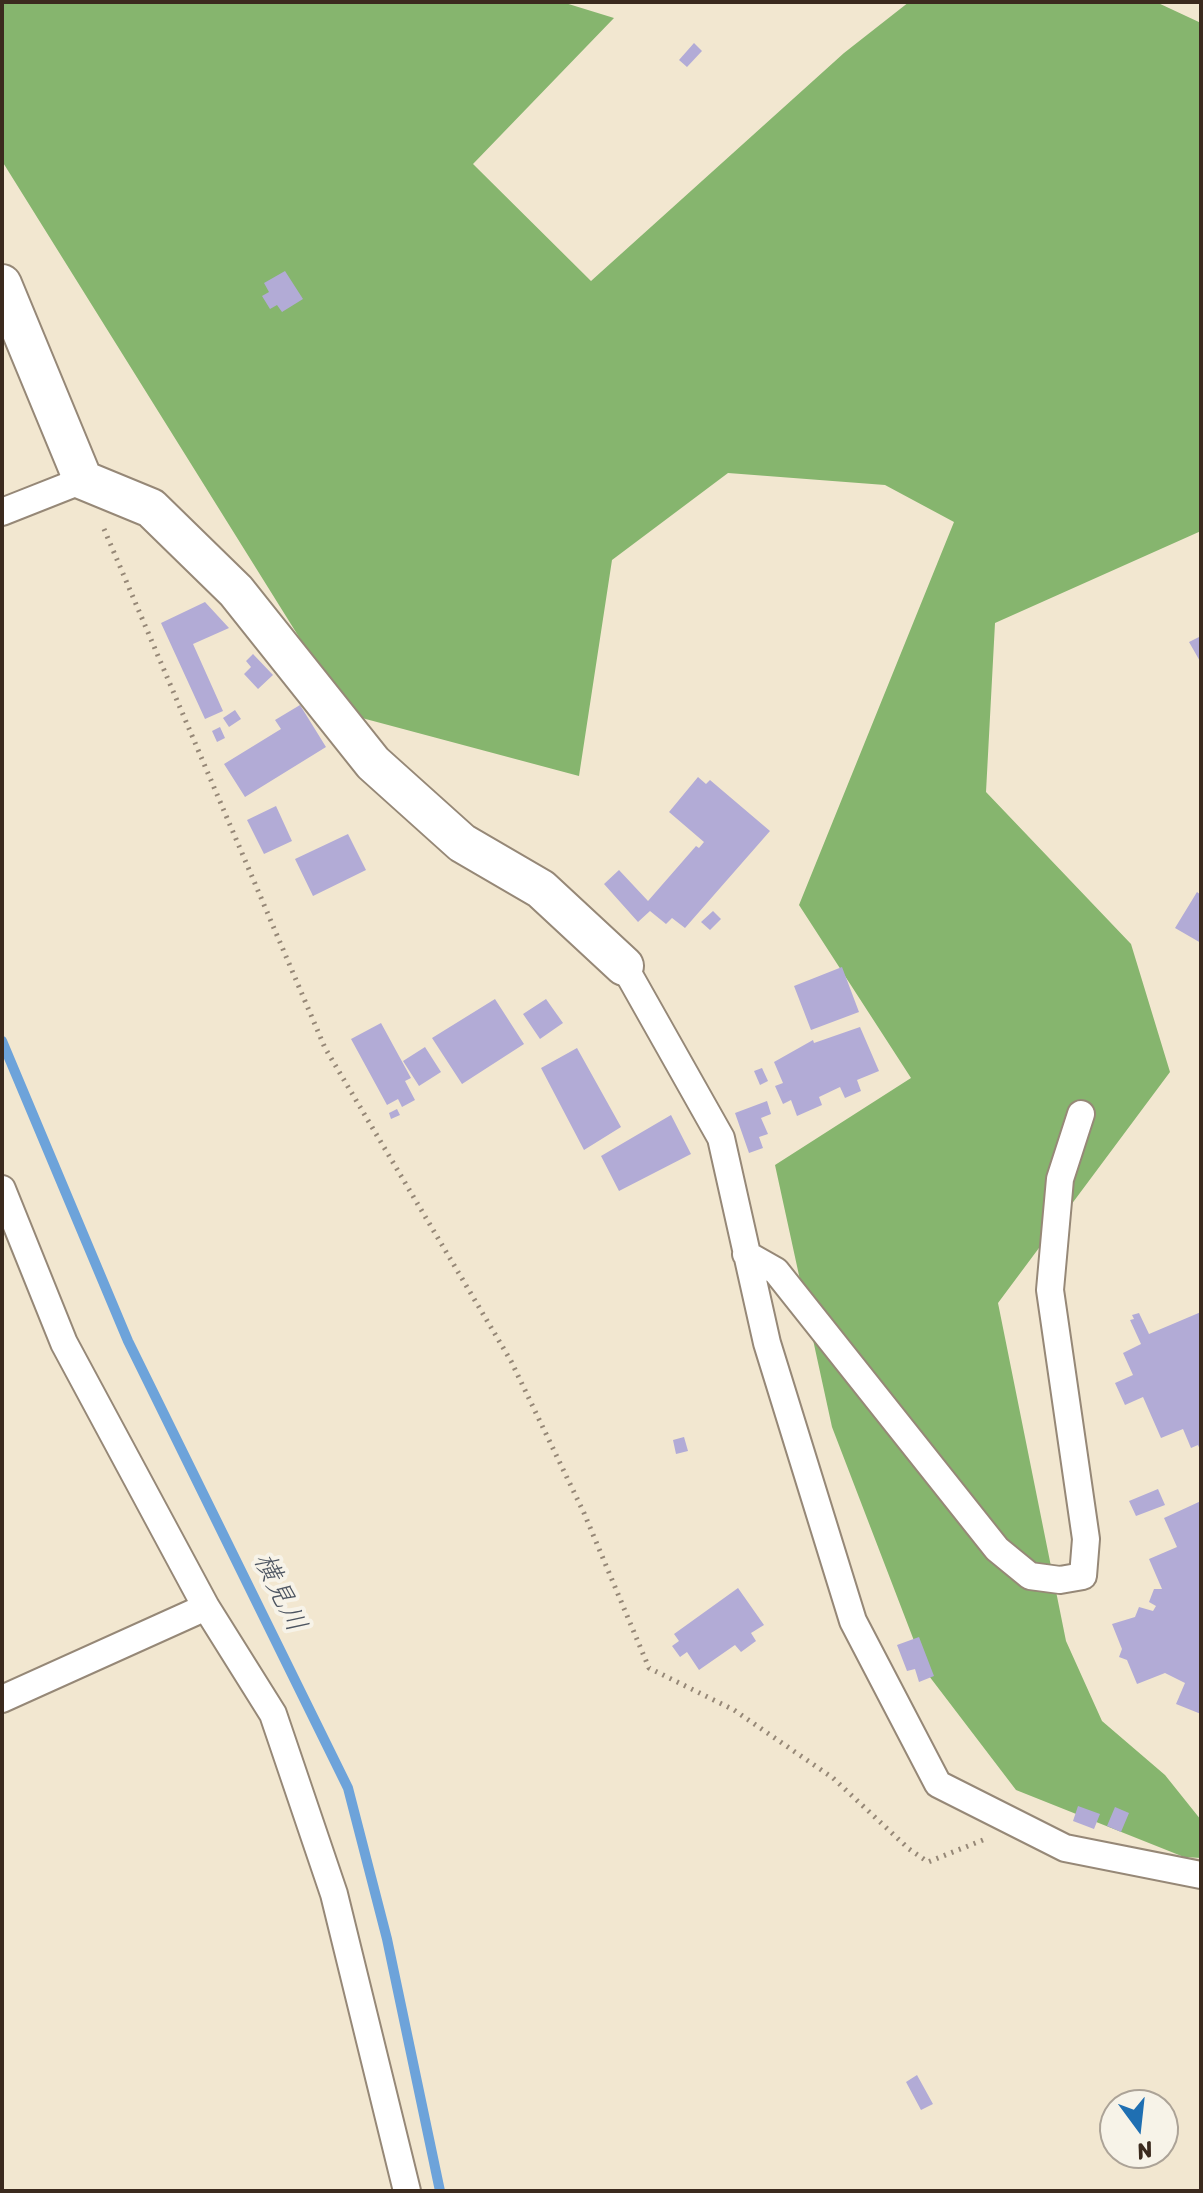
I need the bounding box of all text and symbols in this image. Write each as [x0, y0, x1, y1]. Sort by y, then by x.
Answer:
water label: 横見川 [245, 1548, 313, 1638]
north arrow [1099, 2089, 1179, 2169]
text: N [1132, 2130, 1157, 2172]

